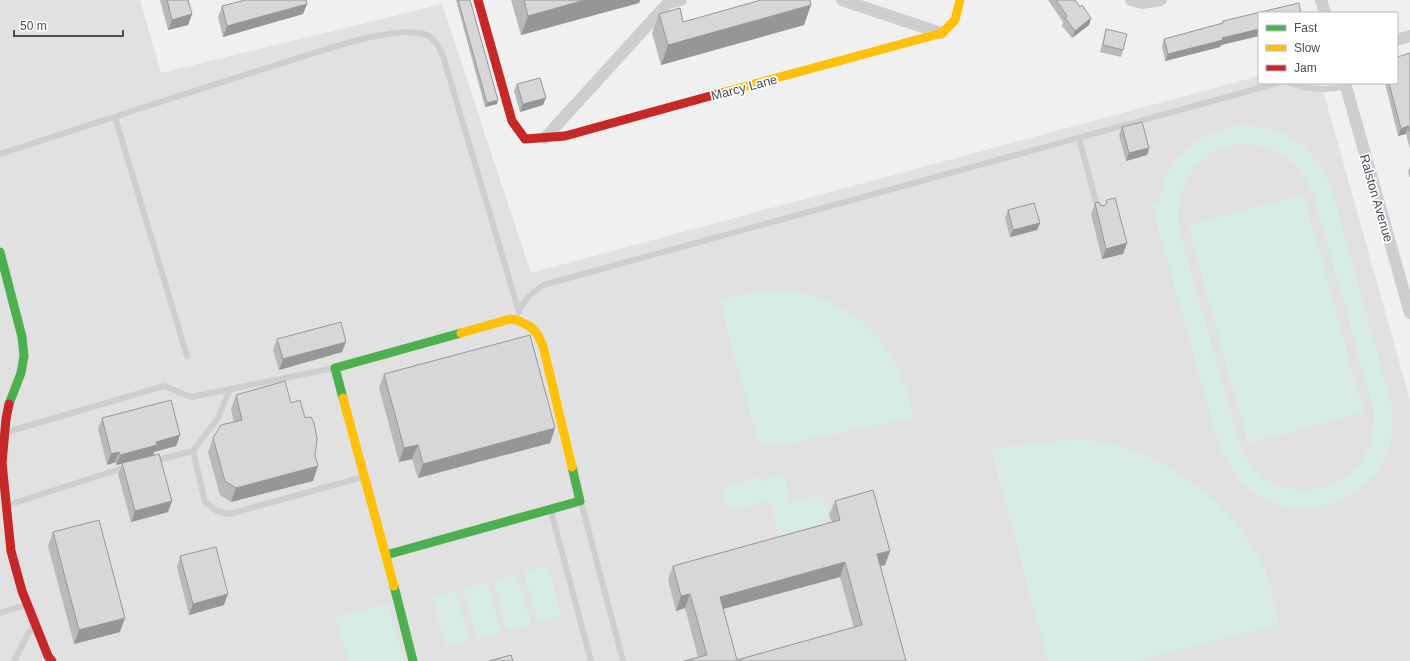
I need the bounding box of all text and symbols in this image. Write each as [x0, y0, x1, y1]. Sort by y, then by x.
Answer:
scale bar [14, 12, 123, 38]
legend [1258, 12, 1398, 84]
text: 50 m [20, 19, 47, 33]
text: Fast [1294, 21, 1318, 35]
text: Slow [1294, 41, 1320, 55]
text: Jam [1294, 61, 1317, 75]
street label: Marcy Lane [709, 71, 779, 104]
street label: Ralston Avenue [1357, 152, 1396, 244]

